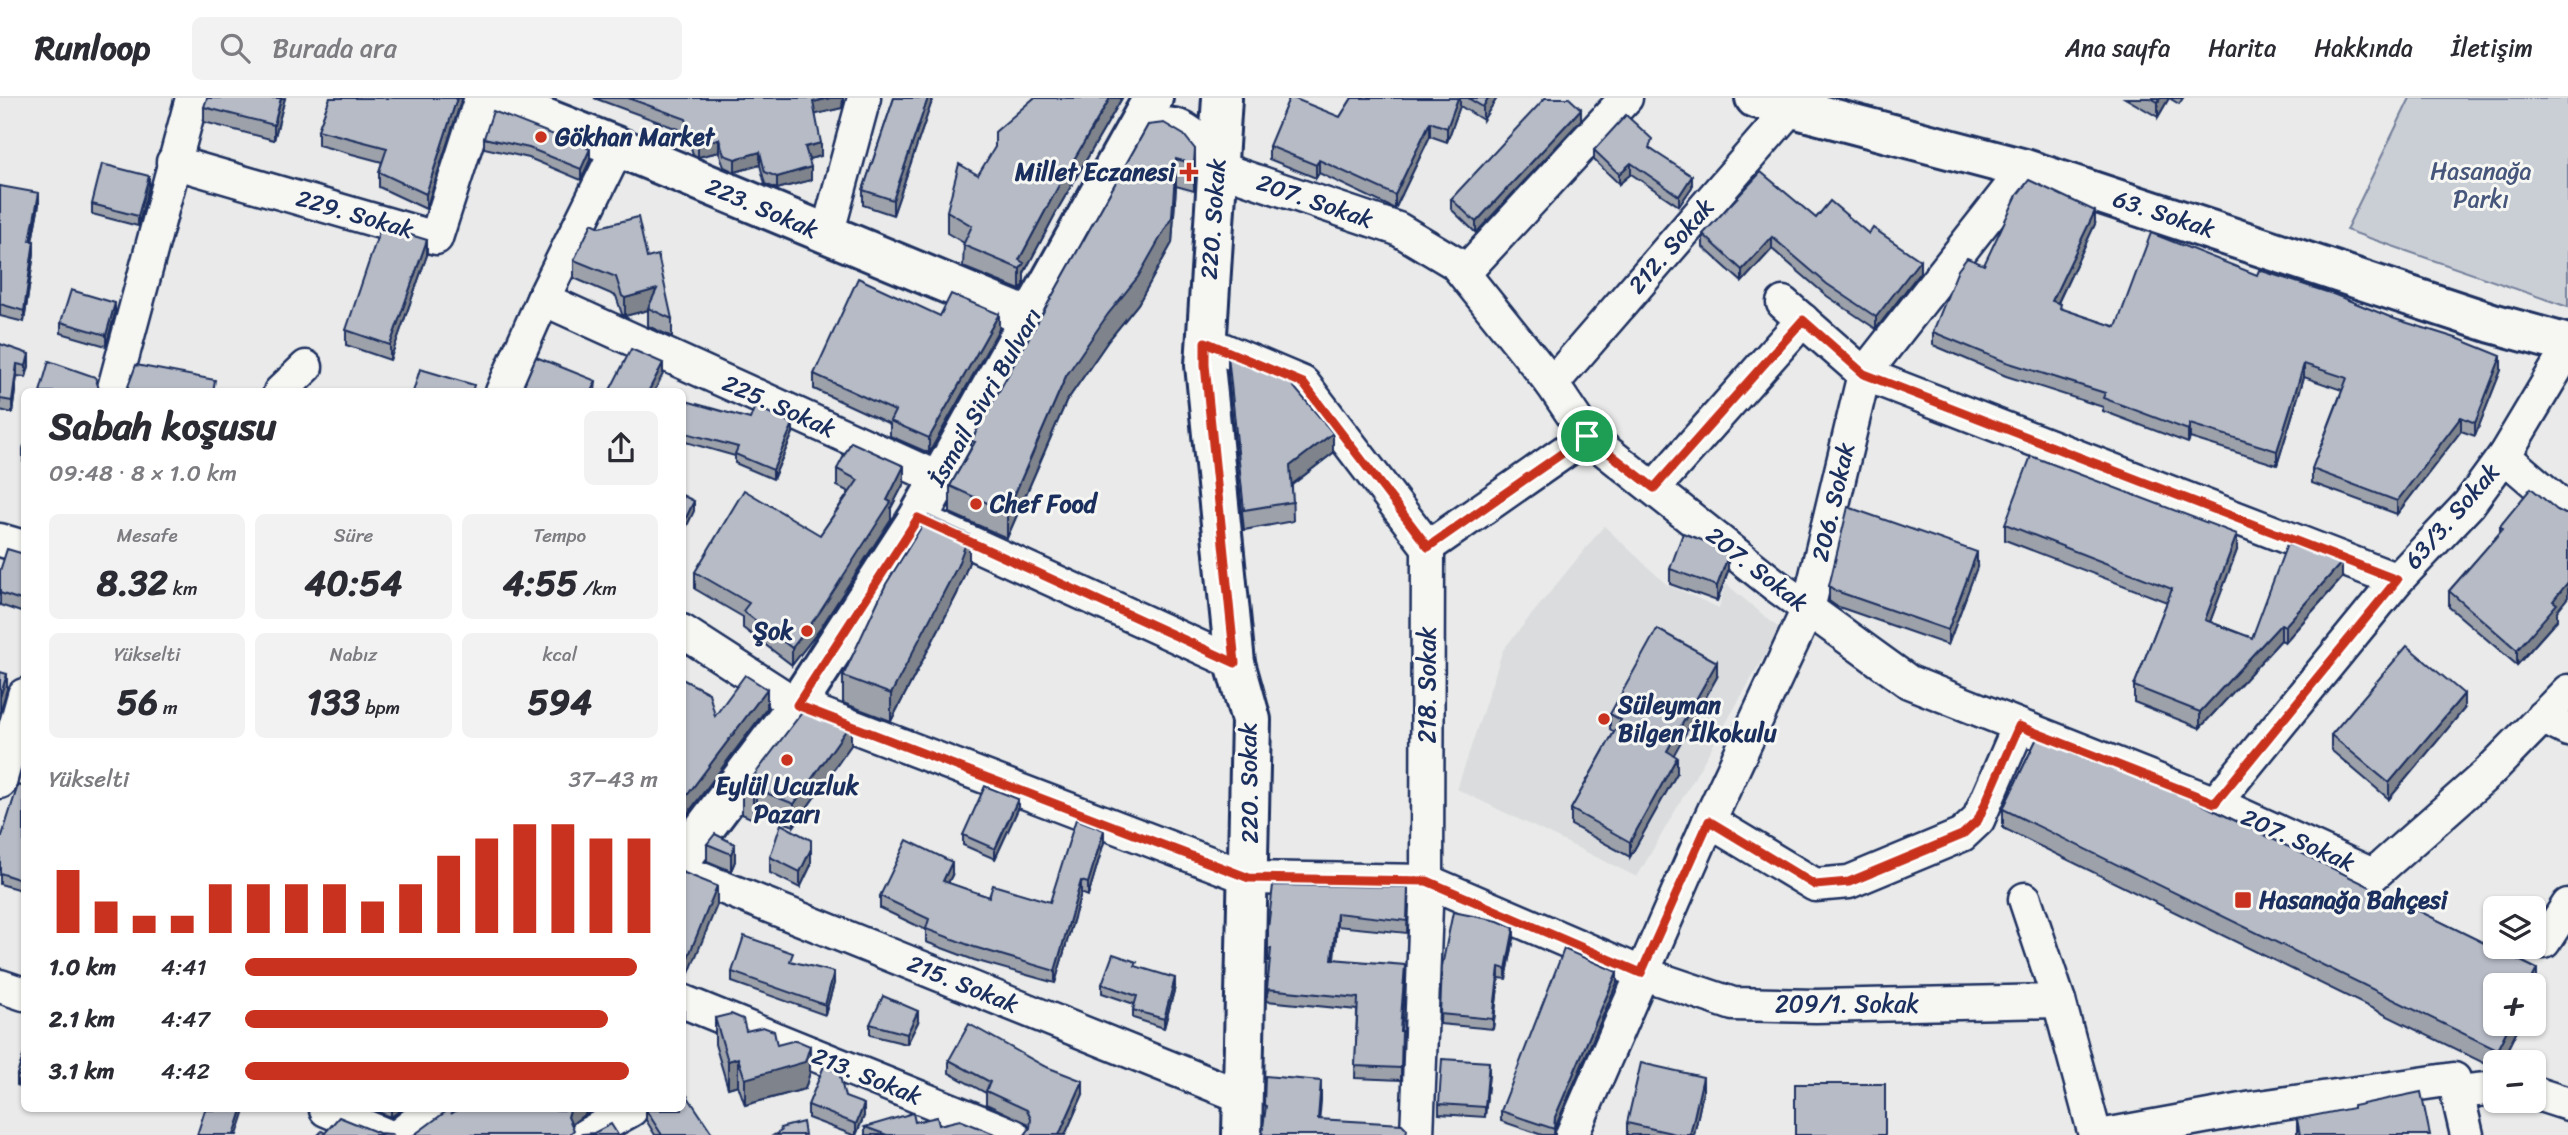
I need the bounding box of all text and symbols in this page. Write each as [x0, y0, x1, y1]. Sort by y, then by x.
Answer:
search box [192, 17, 682, 80]
text: Runloop [35, 19, 150, 77]
text: Burada ara [272, 25, 397, 71]
text: Ana sayfa [2065, 27, 2170, 69]
text: Harita [2208, 27, 2276, 69]
text: Hakkında [2314, 27, 2413, 69]
text: İletişim [2451, 27, 2533, 69]
icon: search [216, 29, 254, 67]
place label: Gökhan Market [555, 116, 716, 158]
marker: Gökhan Market [533, 129, 549, 145]
park label: Hasanağa Parkı [2430, 150, 2532, 220]
place label: Millet Eczanesi [1014, 151, 1176, 193]
street label: 220. Sokak [1188, 157, 1238, 281]
street label: 207. Sokak [1251, 161, 1379, 241]
marker: Millet Eczanesi [1181, 164, 1197, 180]
street label: 223. Sokak [699, 165, 825, 251]
street label: 229. Sokak [291, 177, 419, 251]
street label: 63. Sokak [2108, 178, 2221, 250]
street label: 212. Sokak [1617, 188, 1725, 304]
street label: İsmail Sivri Bulvarı [916, 299, 1053, 495]
street label: 225. Sokak [715, 362, 843, 450]
text: Sabah koşusu [49, 393, 276, 460]
pin [1557, 406, 1617, 466]
button: share [584, 411, 658, 485]
icon: arrive [1568, 417, 1606, 455]
street label: 206. Sokak [1799, 438, 1867, 566]
text: 09:48 · 8 × 1.0 km [49, 453, 237, 494]
street label: 63/3. Sokak [2393, 453, 2511, 579]
place label: Chef Food [989, 483, 1099, 525]
marker: Chef Food [968, 496, 984, 512]
street label: 207. Sokak [1696, 515, 1818, 623]
text: Mesafe [117, 519, 178, 552]
text: Süre [334, 519, 373, 552]
text: Tempo [533, 519, 586, 552]
text: 8.32 [97, 552, 168, 614]
text: 40:54 [305, 552, 402, 614]
text: 4:55 [503, 552, 578, 614]
text: km [168, 572, 198, 605]
text: /km [578, 572, 617, 605]
place label: Şok [752, 610, 794, 652]
marker: Şok [799, 623, 815, 639]
street label: 218. Sokak [1406, 626, 1448, 743]
text: Yükselti [114, 638, 180, 671]
text: Nabız [330, 638, 377, 671]
text: kcal [543, 638, 577, 671]
text: 56 [117, 671, 158, 733]
text: 133 [307, 671, 360, 733]
text: 594 [527, 671, 592, 733]
place label: Süleyman Bilgen İlkokulu [1617, 684, 1778, 754]
text: m [158, 691, 178, 724]
text: bpm [360, 691, 400, 724]
marker: Süleyman Bilgen İlkokulu [1596, 711, 1612, 727]
street label: 220. Sokak [1227, 722, 1271, 844]
marker: Eylül Ucuzluk Pazarı [779, 752, 795, 768]
text: Yükselti [49, 759, 129, 800]
text: 37–43 m [569, 759, 658, 800]
place label: Eylül Ucuzluk Pazarı [716, 765, 860, 835]
street label: 207. Sokak [2234, 796, 2362, 884]
place label: Hasanağa Bahçesi [2259, 879, 2449, 921]
marker: Hasanağa Bahçesi [2233, 890, 2253, 910]
map controls [2483, 896, 2546, 1113]
button: layers [2483, 896, 2546, 959]
street label: 215. Sokak [901, 943, 1025, 1025]
text: 1.0 km [49, 947, 116, 988]
text: 4:41 [161, 947, 207, 988]
button: + [2483, 973, 2546, 1036]
street label: 209/1. Sokak [1775, 983, 1919, 1025]
text: 2.1 km [49, 999, 115, 1040]
text: 4:47 [161, 999, 210, 1040]
street label: 213. Sokak [806, 1035, 929, 1117]
button: − [2483, 1050, 2546, 1113]
text: 3.1 km [49, 1051, 114, 1092]
text: 4:42 [161, 1051, 210, 1092]

